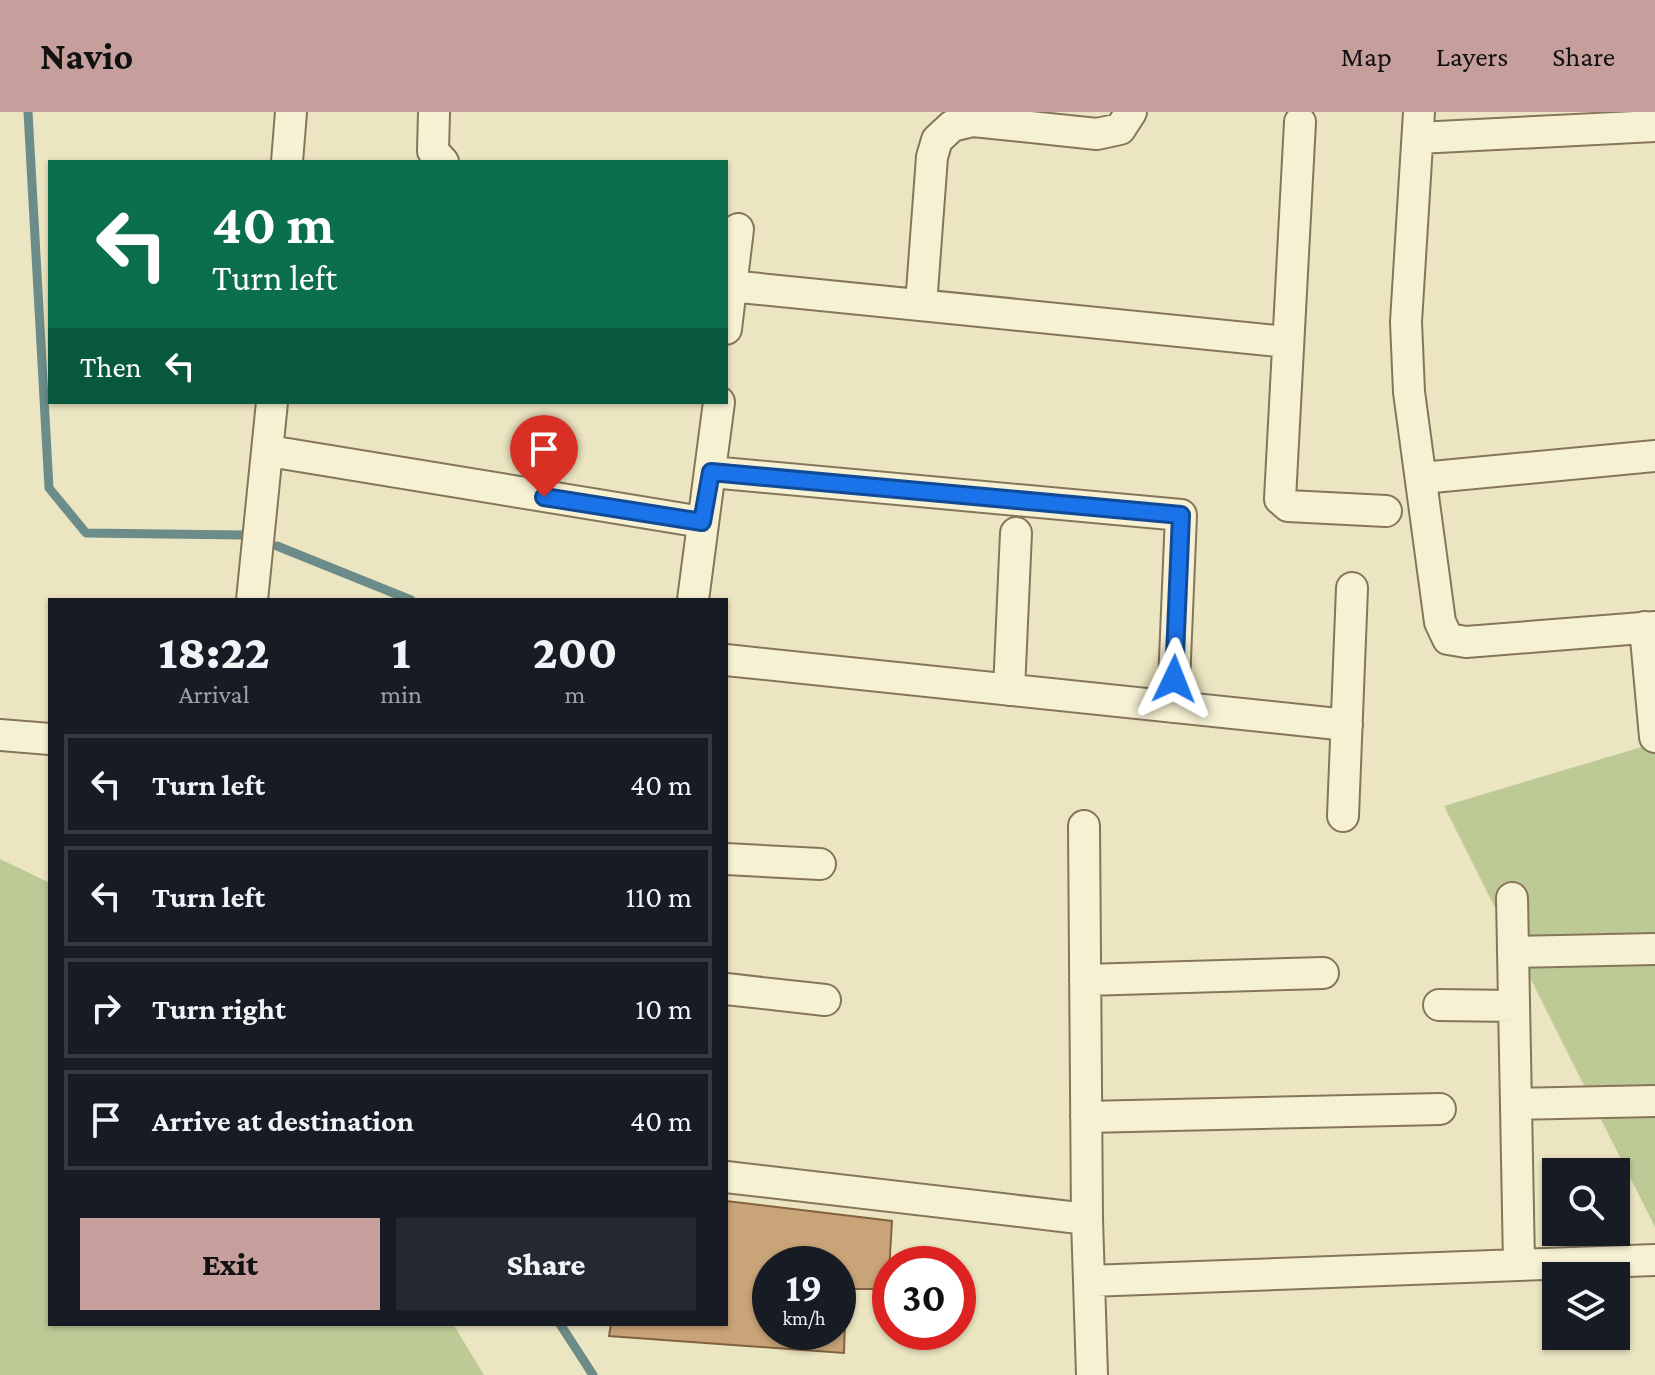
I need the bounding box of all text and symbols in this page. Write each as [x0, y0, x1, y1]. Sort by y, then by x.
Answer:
text: Navio [40, 35, 133, 77]
text: Map [1341, 41, 1392, 72]
text: Layers [1436, 41, 1508, 72]
text: Share [1552, 41, 1615, 72]
icon: left [80, 192, 184, 296]
text: 40 m [212, 193, 334, 255]
text: Turn left [212, 258, 337, 298]
icon: left [158, 344, 202, 388]
text: Then [80, 350, 142, 383]
pin [510, 415, 578, 497]
icon: arrive [522, 427, 566, 471]
text: 18:22 [159, 625, 270, 678]
text: 1 [392, 625, 410, 678]
text: 200 [532, 625, 618, 678]
position arrow [1132, 637, 1216, 721]
text: Arrival [179, 680, 250, 709]
text: min [380, 680, 422, 709]
text: m [565, 680, 585, 709]
icon: left [84, 762, 128, 806]
text: Turn left [152, 768, 265, 801]
text: 40 m [630, 768, 692, 801]
icon: left [84, 874, 128, 918]
text: Turn left [152, 880, 265, 913]
text: 110 m [625, 880, 692, 913]
icon: right [84, 986, 128, 1030]
text: Turn right [152, 992, 286, 1025]
text: 10 m [635, 992, 692, 1025]
icon: arrive [84, 1098, 128, 1142]
text: Arrive at destination [152, 1104, 414, 1137]
text: 40 m [630, 1104, 692, 1137]
map controls [1542, 1158, 1630, 1350]
button: search [1542, 1158, 1630, 1246]
button: Exit [80, 1218, 380, 1310]
button: Share [396, 1218, 696, 1310]
speed limit sign: 30 [872, 1246, 976, 1350]
button: layers [1542, 1262, 1630, 1350]
text: 19 [786, 1265, 822, 1310]
text: km/h [782, 1307, 826, 1329]

